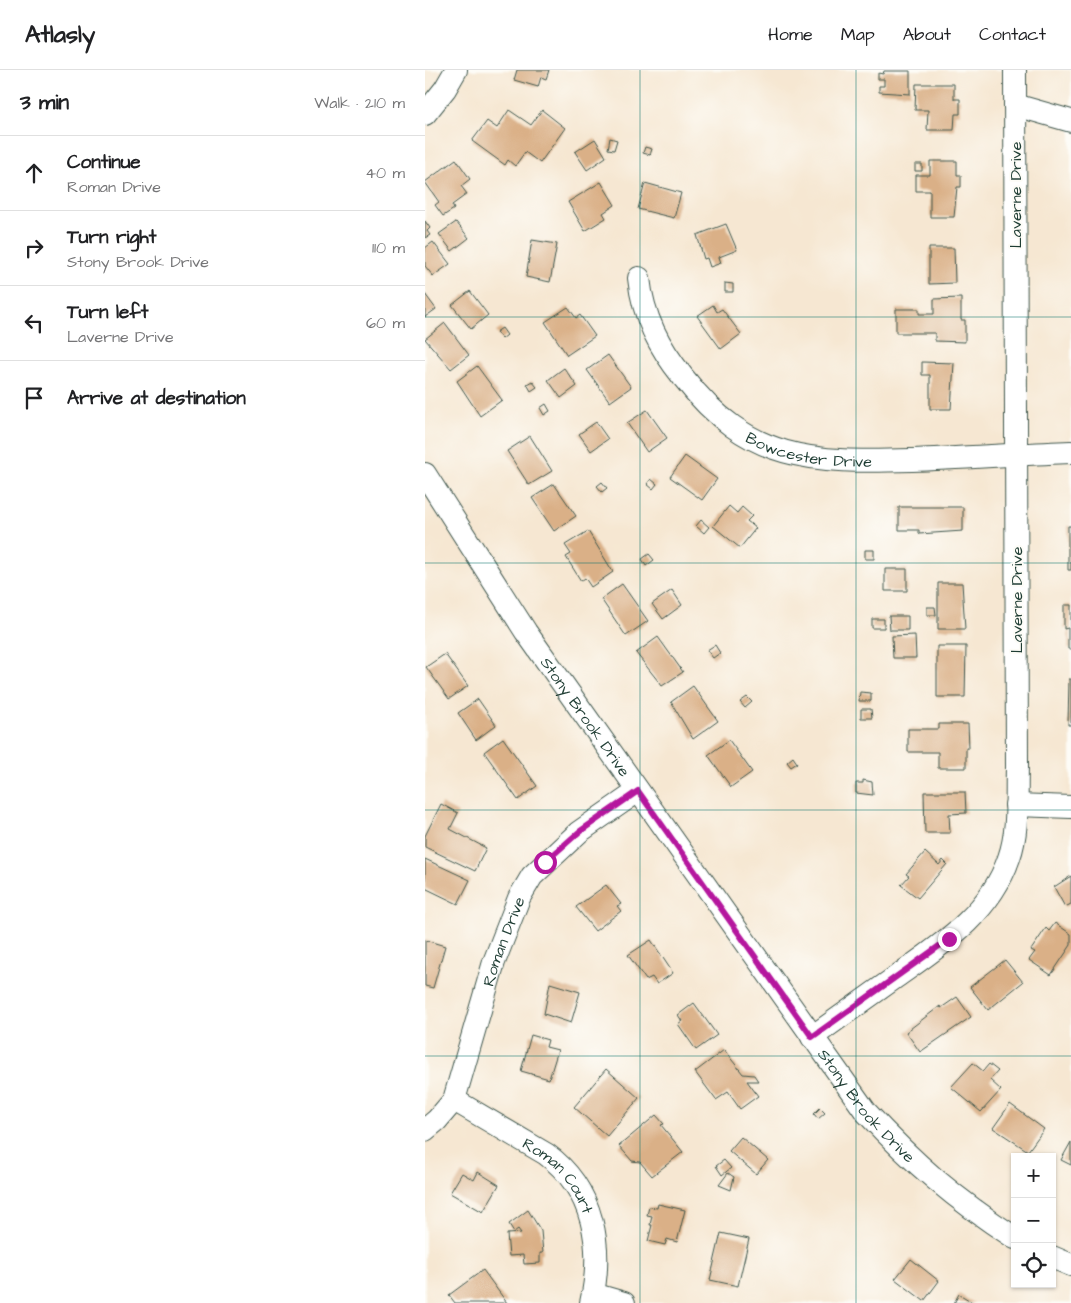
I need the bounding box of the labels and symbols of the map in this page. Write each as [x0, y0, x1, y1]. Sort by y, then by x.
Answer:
street label: Laverne Drive [1005, 141, 1027, 248]
street label: Bowcester Drive [742, 427, 872, 473]
street label: Laverne Drive [1006, 546, 1028, 653]
street label: Stony Brook Drive [535, 653, 635, 782]
route start [534, 851, 557, 874]
street label: Roman Drive [478, 893, 531, 989]
route end [938, 928, 961, 951]
street label: Stony Brook Drive [812, 1044, 920, 1168]
street label: Roman Court [518, 1133, 599, 1217]

